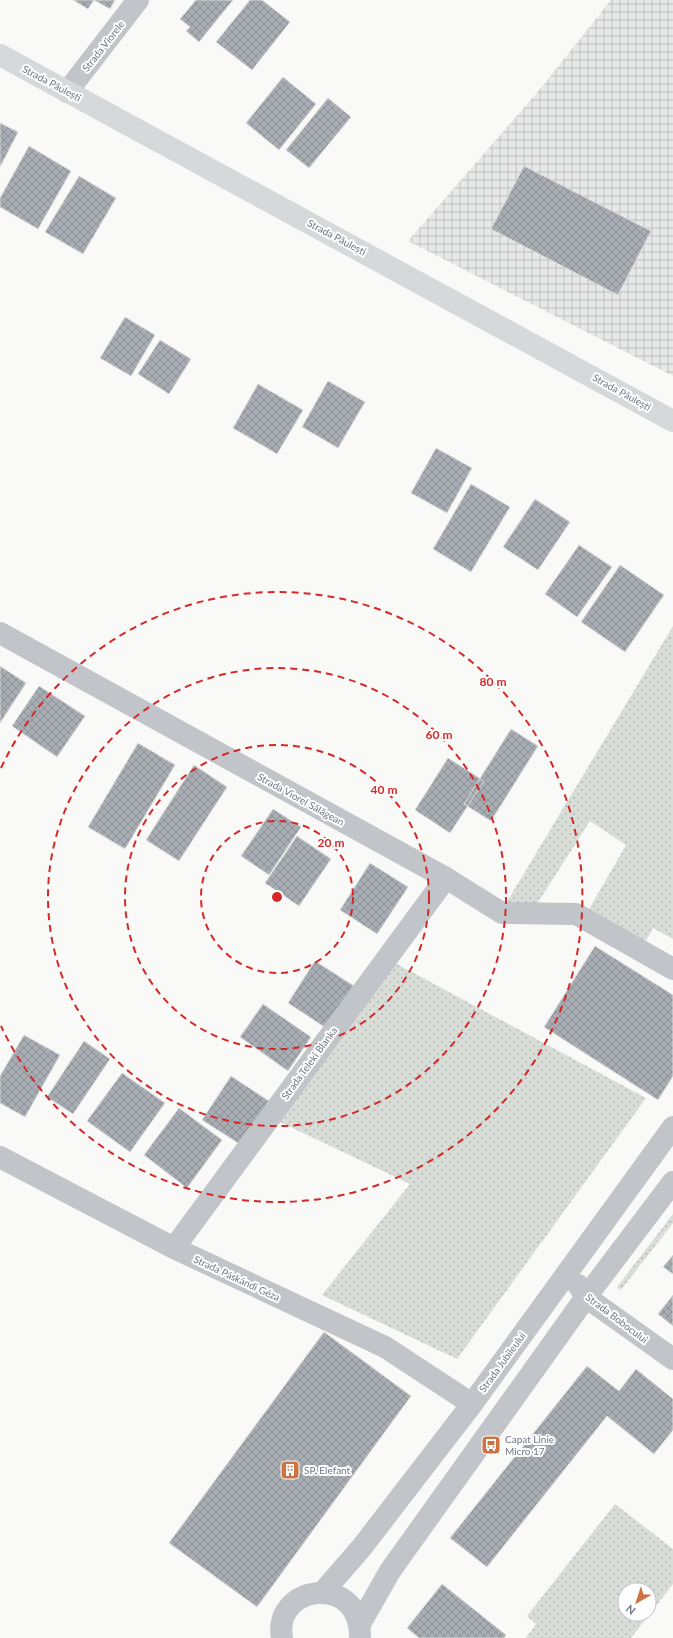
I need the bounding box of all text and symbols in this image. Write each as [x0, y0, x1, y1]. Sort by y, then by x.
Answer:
street label: Strada Viorele [79, 18, 127, 74]
street label: Strada Păulești [21, 62, 83, 104]
street label: Strada Păulești [306, 216, 368, 258]
street label: Strada Păulești [591, 371, 653, 413]
text: 80 m [480, 674, 506, 689]
text: 60 m [426, 727, 452, 742]
street label: Strada Viorel Sălăgean [256, 770, 346, 828]
text: 40 m [371, 782, 397, 797]
text: 20 m [318, 835, 344, 850]
centre of rings [270, 890, 284, 904]
street label: Strada Teleki Blanka [279, 1024, 339, 1102]
street label: Strada Páskándi Géza [192, 1253, 282, 1303]
street label: Strada Bobocului [584, 1291, 650, 1345]
street label: Strada Jubileului [476, 1330, 528, 1394]
place label: Capat Linie Micro 17 [505, 1433, 554, 1457]
bus stop icon: Capat Linie Micro 17 [480, 1434, 502, 1456]
building icon: SP. Elefant [279, 1459, 301, 1481]
place label: SP. Elefant [304, 1464, 351, 1476]
north arrow [617, 1582, 657, 1622]
text: N [623, 1602, 638, 1618]

